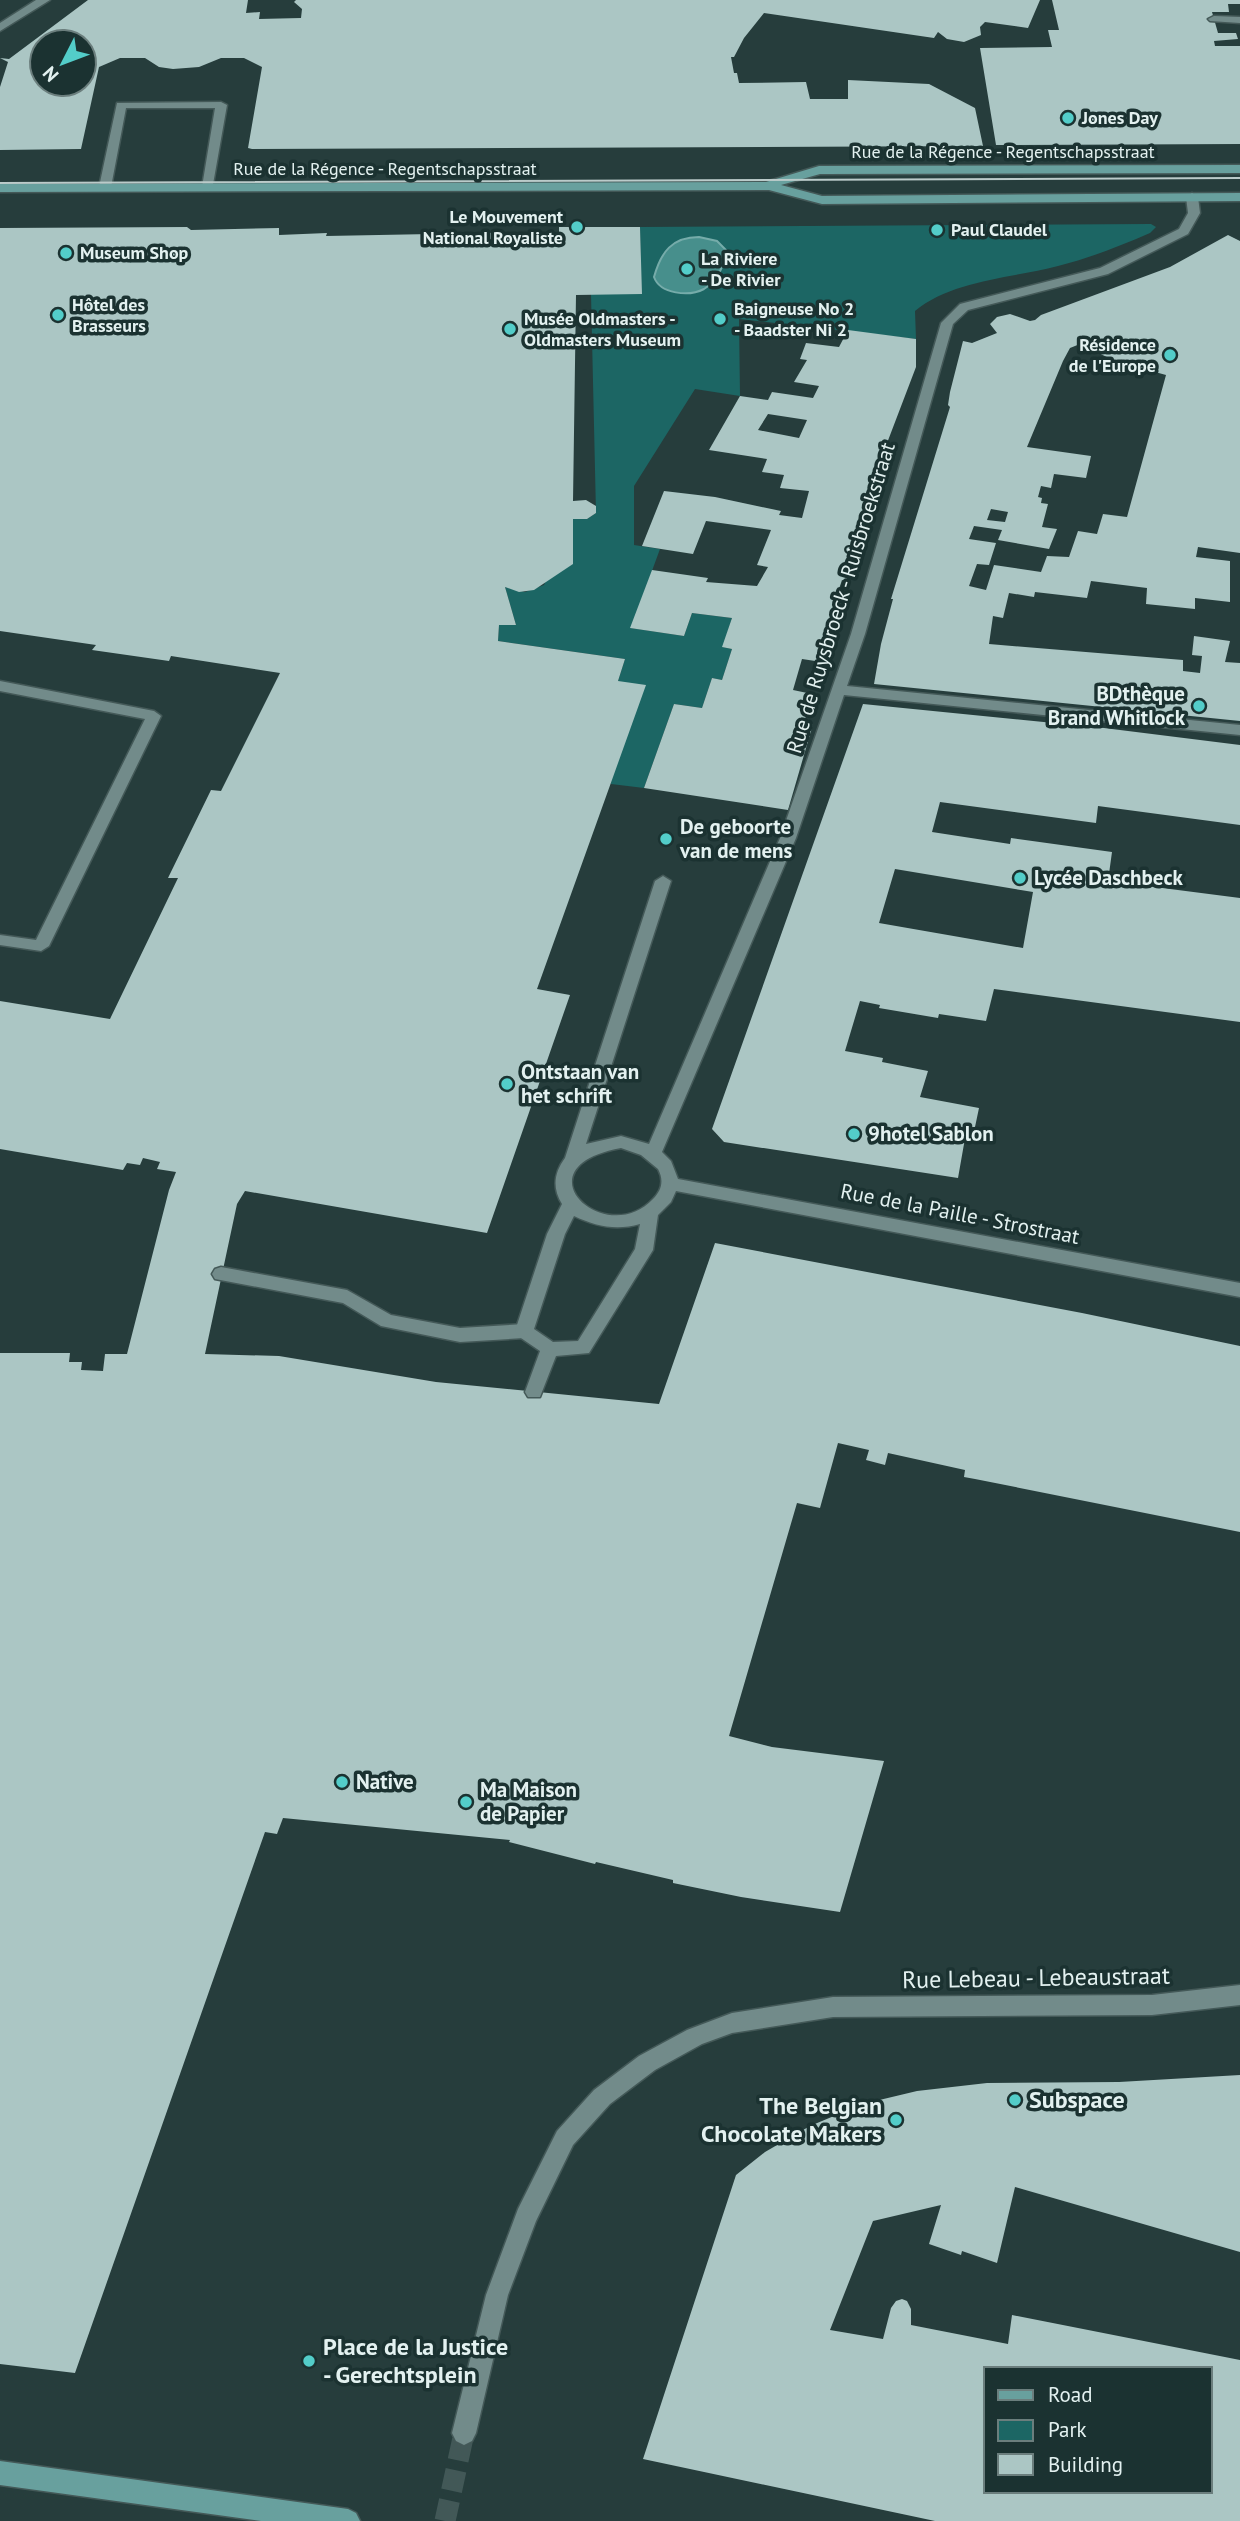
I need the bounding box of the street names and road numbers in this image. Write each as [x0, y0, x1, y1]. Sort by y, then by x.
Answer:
street label: Rue de la Régence - Regentschapsstraat [851, 140, 1155, 163]
street label: Rue de la Régence - Regentschapsstraat [233, 157, 537, 180]
street label: Rue de Ruysbroeck - Ruisbroekstraat [780, 439, 901, 757]
street label: Rue de la Paille - Strostraat [838, 1177, 1082, 1250]
street label: Rue Lebeau - Lebeaustraat [902, 1960, 1170, 1995]

